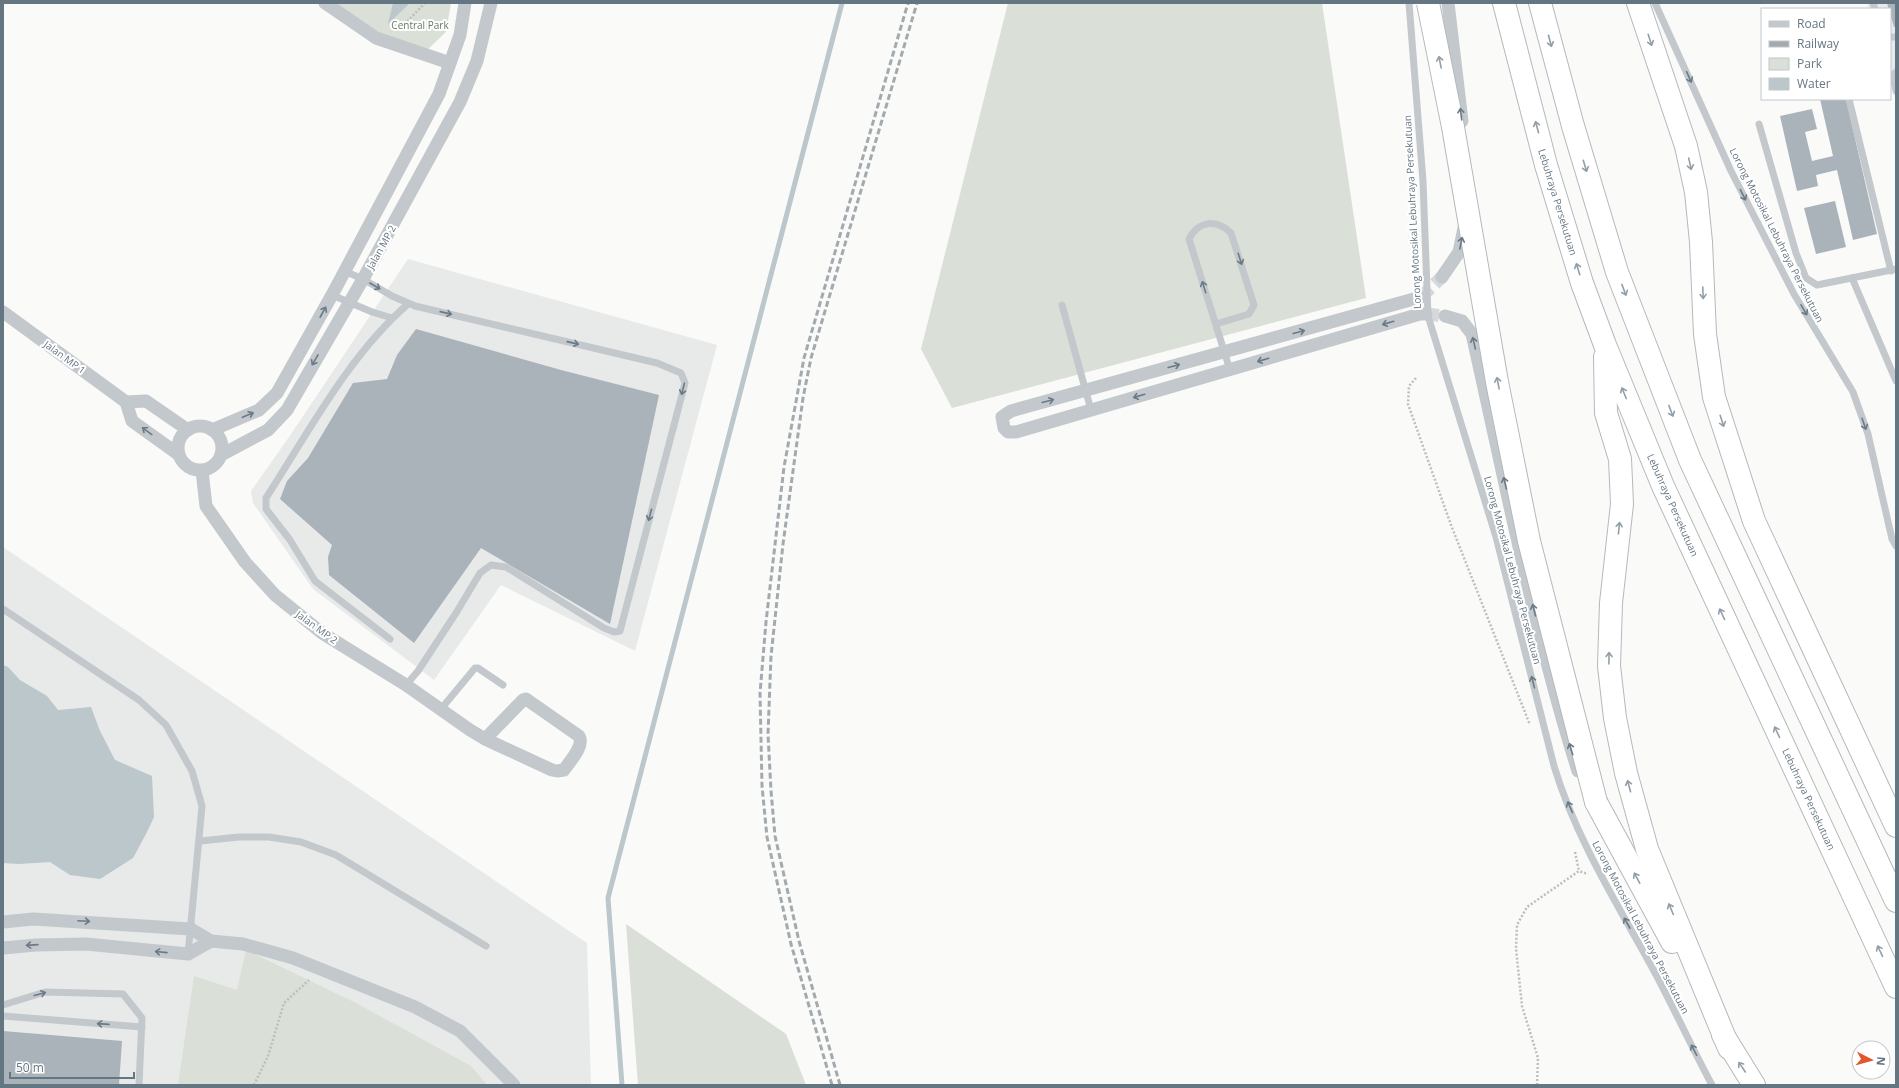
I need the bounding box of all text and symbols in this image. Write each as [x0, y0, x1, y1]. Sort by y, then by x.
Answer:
legend [1761, 8, 1891, 100]
text: Road [1797, 15, 1826, 32]
park label: Central Park [391, 18, 449, 32]
one-way arrow [1547, 34, 1555, 47]
one-way arrow [1647, 34, 1654, 47]
text: Railway [1797, 35, 1840, 52]
text: Park [1797, 55, 1823, 72]
one-way arrow [1436, 56, 1444, 69]
one-way arrow [1686, 70, 1693, 82]
text: Water [1797, 75, 1831, 92]
one-way arrow [1457, 108, 1465, 121]
street label: Lorong Motosikal Lebuhraya Persekutuan [1400, 115, 1424, 309]
one-way arrow [1532, 121, 1540, 134]
street label: Lorong Motosikal Lebuhraya Persekutuan [1727, 145, 1827, 325]
street label: Lebuhraya Persekutuan [1535, 147, 1581, 257]
one-way arrow [1686, 157, 1694, 170]
one-way arrow [1582, 159, 1589, 172]
one-way arrow [1740, 188, 1748, 200]
street label: Jalan MP 2 [363, 222, 399, 272]
one-way arrow [1457, 237, 1465, 250]
one-way arrow [1237, 253, 1244, 266]
one-way arrow [1574, 262, 1581, 275]
one-way arrow [1200, 280, 1207, 293]
one-way arrow [369, 282, 381, 290]
one-way arrow [1620, 284, 1628, 296]
one-way arrow [1699, 286, 1707, 299]
one-way arrow [1800, 304, 1808, 316]
one-way arrow [319, 306, 327, 318]
one-way arrow [439, 309, 452, 317]
one-way arrow [1382, 320, 1395, 327]
one-way arrow [1292, 328, 1305, 335]
one-way arrow [1470, 336, 1478, 349]
street label: Jalan MP 1 [41, 337, 89, 377]
one-way arrow [566, 339, 579, 347]
one-way arrow [311, 354, 319, 366]
one-way arrow [1257, 357, 1270, 364]
one-way arrow [1167, 362, 1180, 369]
one-way arrow [1493, 377, 1501, 390]
one-way arrow [679, 383, 687, 396]
one-way arrow [1620, 387, 1628, 399]
one-way arrow [1132, 393, 1145, 400]
one-way arrow [1042, 396, 1055, 404]
one-way arrow [1667, 405, 1675, 417]
one-way arrow [241, 410, 253, 418]
one-way arrow [1718, 415, 1726, 427]
one-way arrow [1861, 418, 1868, 431]
one-way arrow [142, 427, 153, 435]
street label: Lebuhraya Persekutuan [1644, 451, 1702, 559]
street label: Lorong Motosikal Lebuhraya Persekutuan [1481, 474, 1545, 666]
one-way arrow [1501, 477, 1509, 490]
one-way arrow [646, 508, 654, 521]
one-way arrow [1615, 522, 1623, 535]
one-way arrow [1530, 604, 1537, 617]
street label: Jalan MP 2 [293, 607, 341, 647]
one-way arrow [1718, 608, 1726, 620]
one-way arrow [1606, 652, 1613, 665]
one-way arrow [1528, 676, 1536, 689]
one-way arrow [1773, 726, 1780, 738]
one-way arrow [1567, 743, 1574, 756]
street label: Lebuhraya Persekutuan [1779, 746, 1839, 852]
one-way arrow [1625, 780, 1633, 793]
one-way arrow [1565, 801, 1573, 813]
street label: Lorong Motosikal Lebuhraya Persekutuan [1589, 838, 1693, 1016]
one-way arrow [1633, 873, 1641, 885]
one-way arrow [1667, 903, 1675, 915]
one-way arrow [1623, 917, 1631, 929]
one-way arrow [77, 918, 90, 925]
one-way arrow [26, 941, 39, 949]
one-way arrow [1875, 946, 1883, 958]
one-way arrow [155, 948, 168, 955]
one-way arrow [34, 990, 47, 997]
one-way arrow [97, 1020, 110, 1027]
north arrow [1851, 1040, 1891, 1080]
one-way arrow [1690, 1045, 1697, 1057]
scale bar [10, 1054, 134, 1080]
text: N [1874, 1056, 1889, 1066]
text: 50 m [16, 1059, 44, 1076]
one-way arrow [1738, 1061, 1746, 1072]

